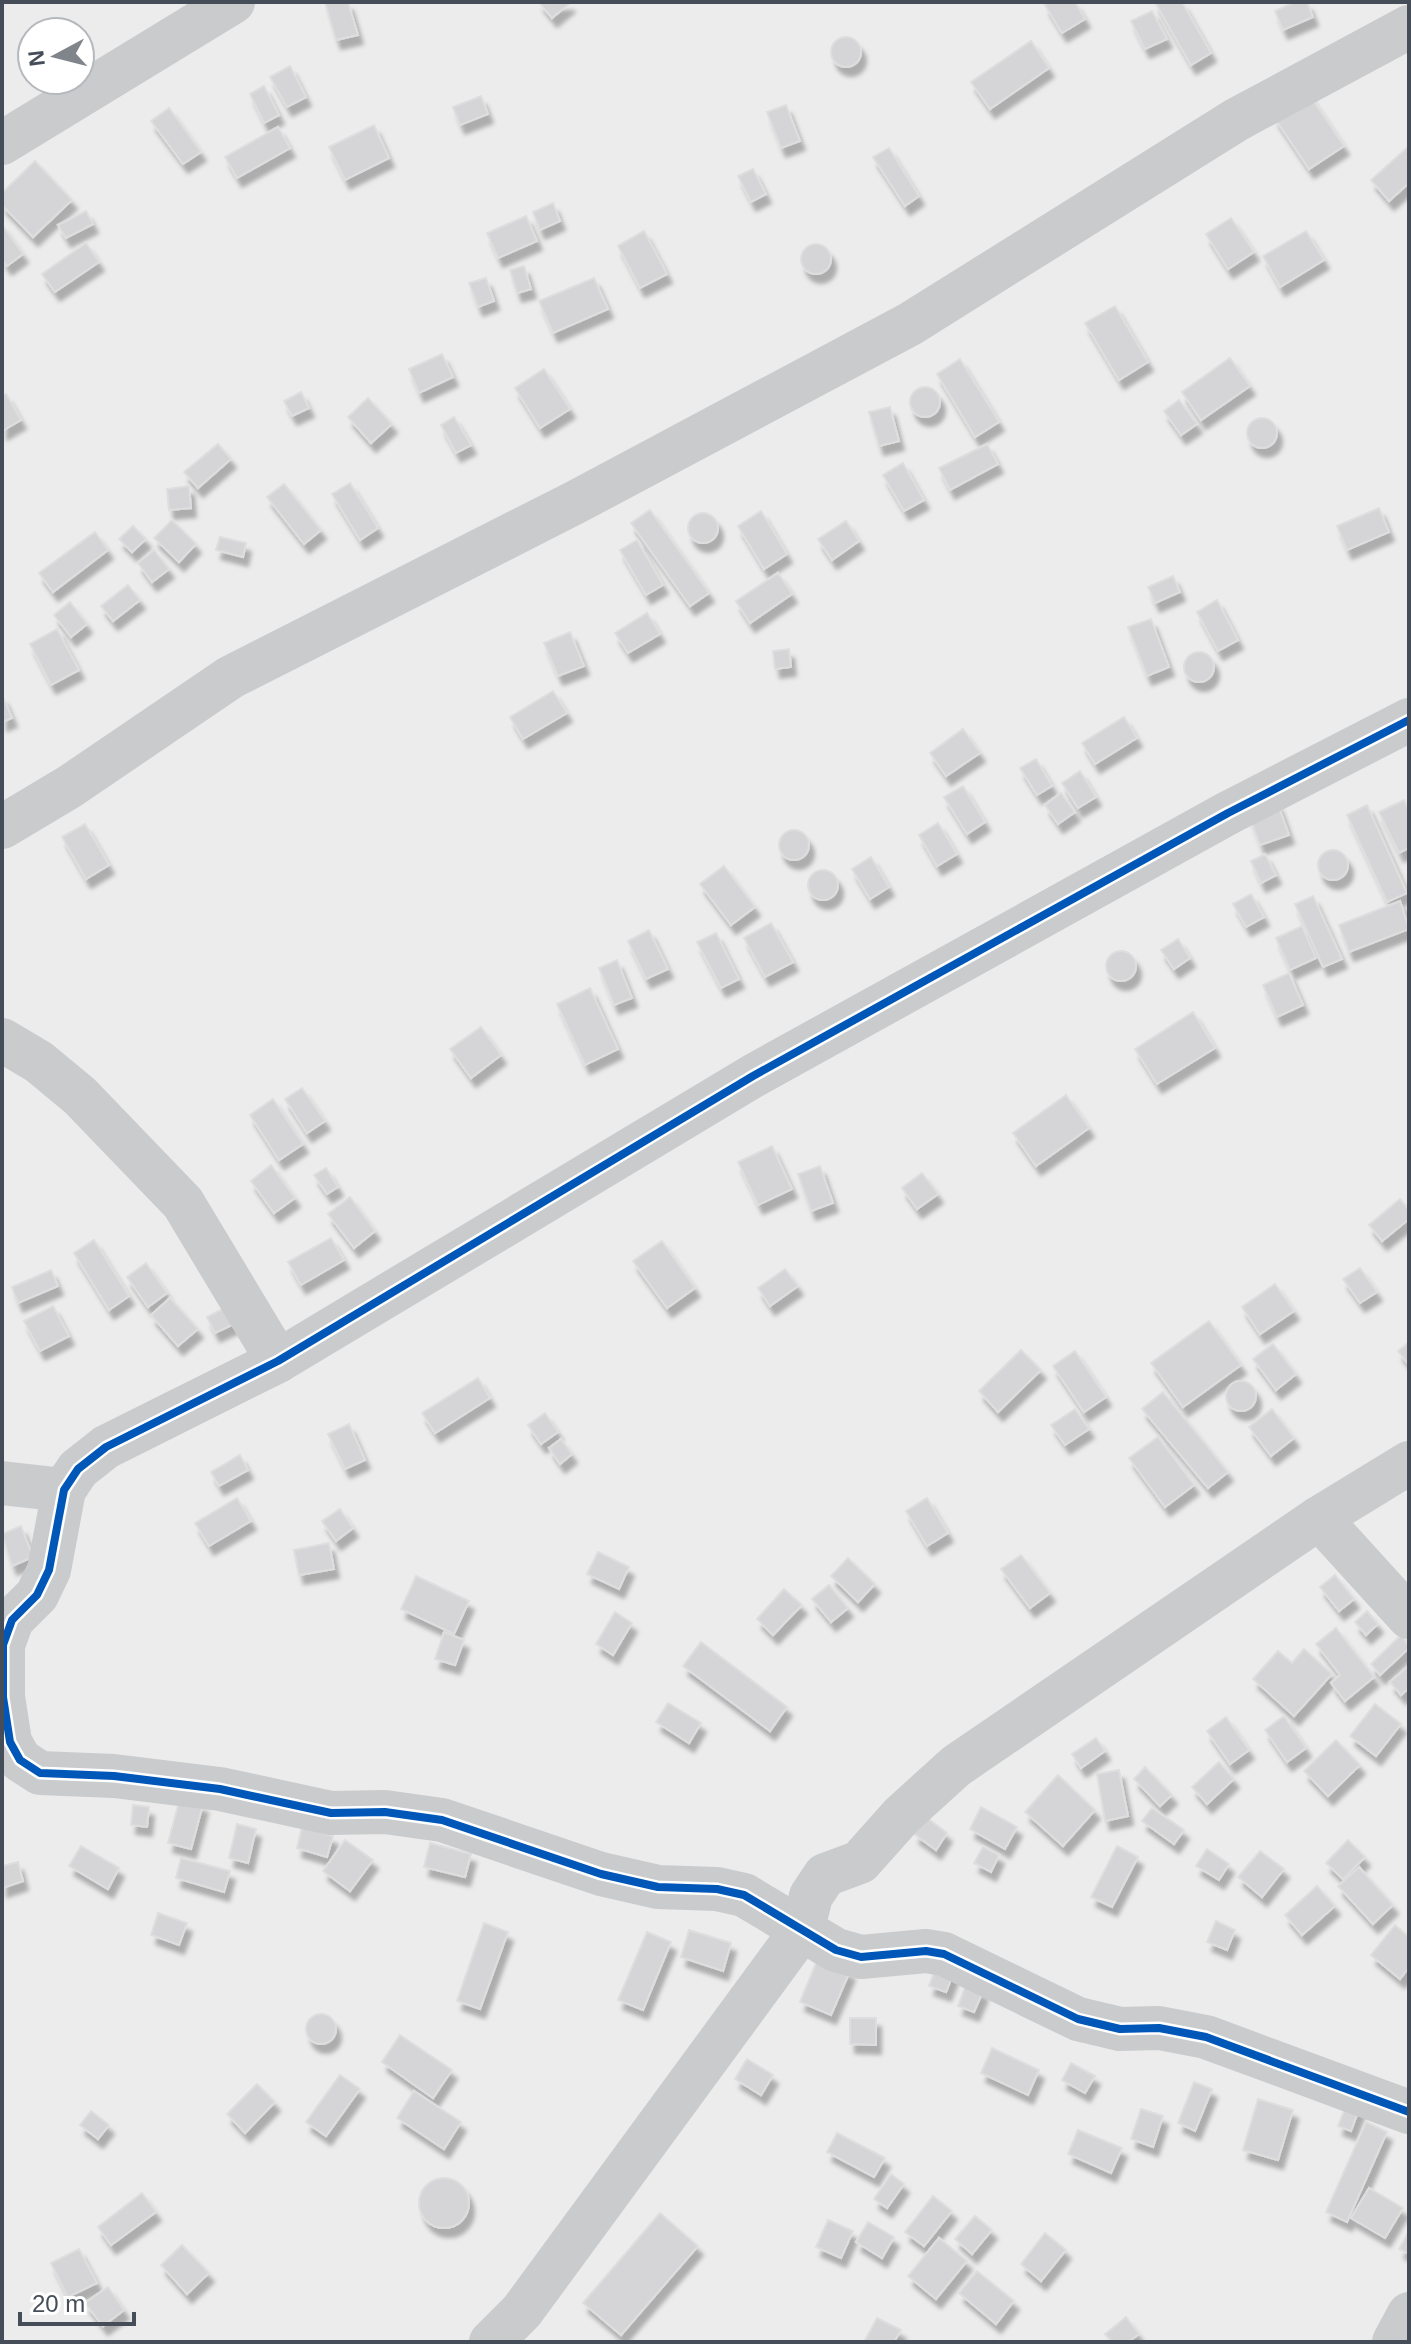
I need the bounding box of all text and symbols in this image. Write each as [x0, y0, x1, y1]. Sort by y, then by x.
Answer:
north arrow [16, 16, 96, 96]
text: N [23, 49, 50, 68]
scale bar [20, 2276, 134, 2326]
text: 20 m [32, 2290, 85, 2317]

